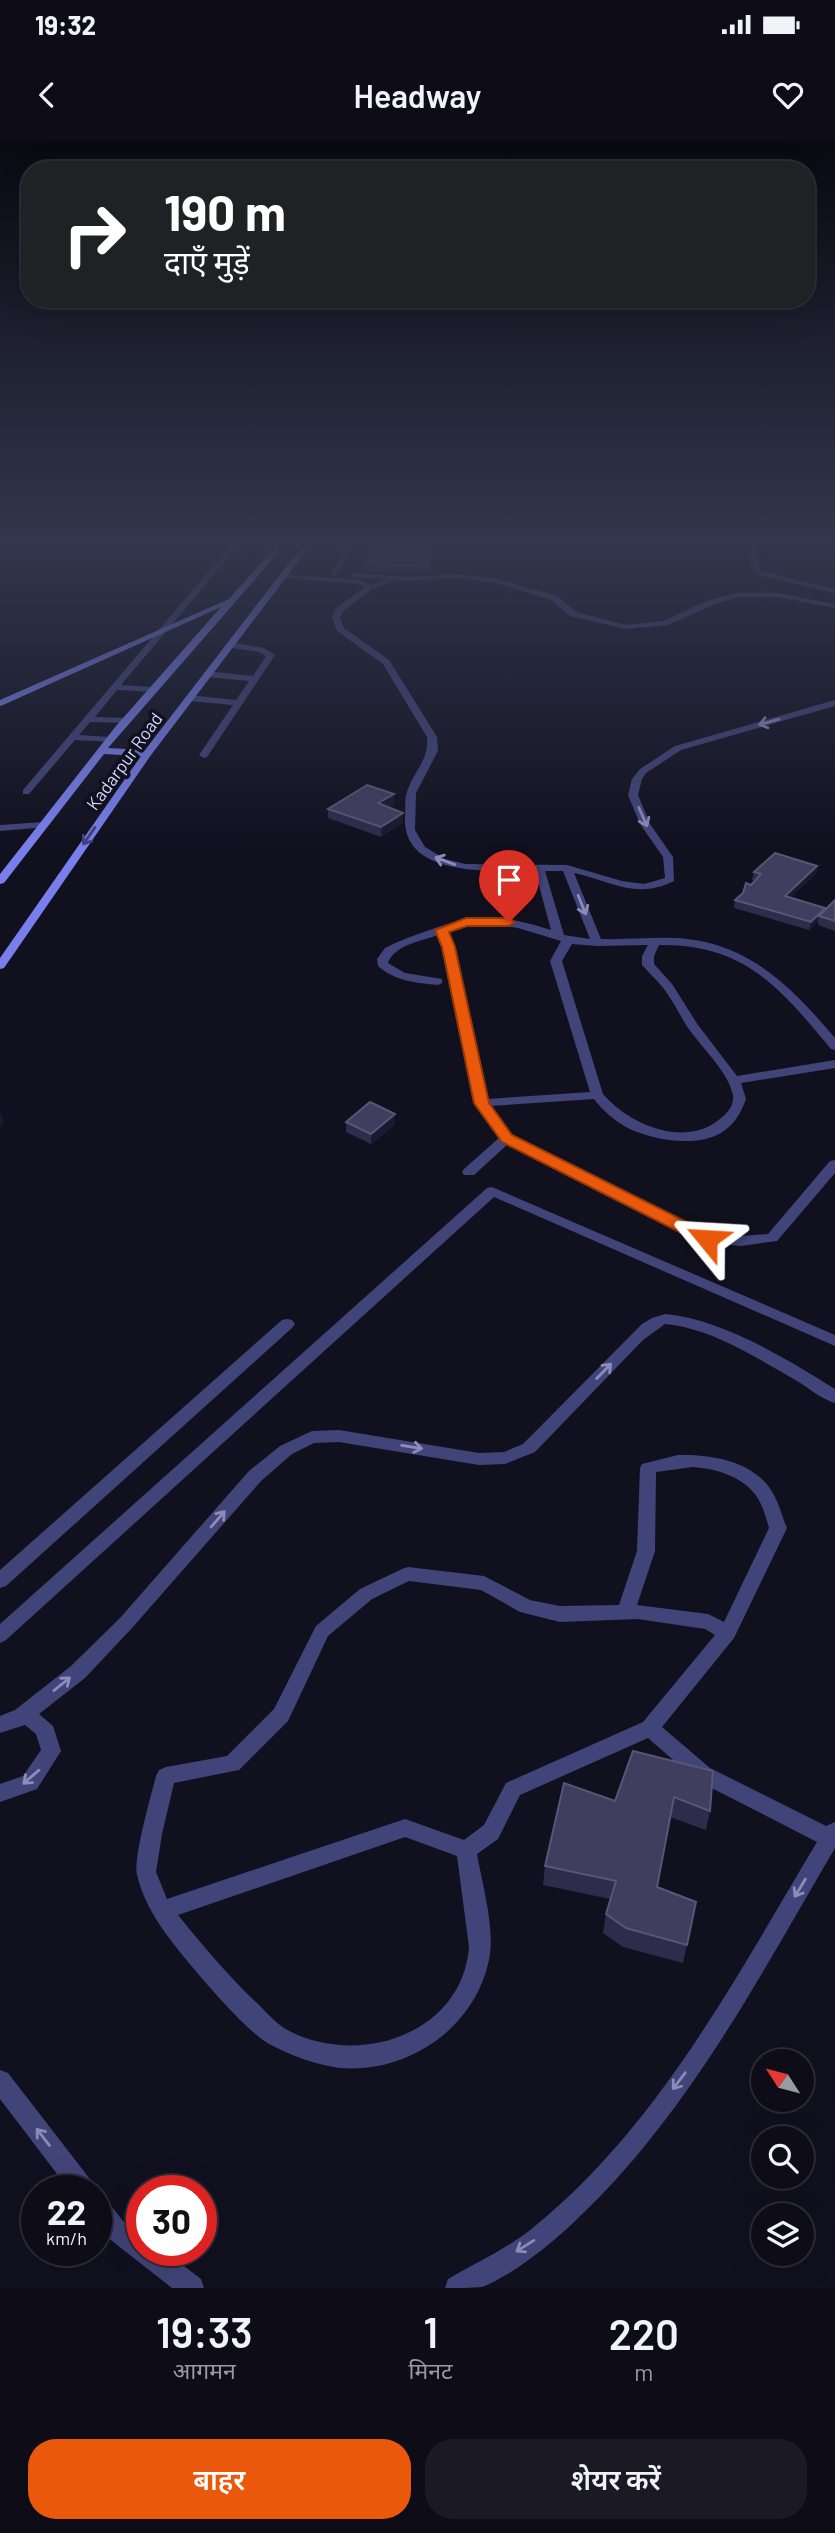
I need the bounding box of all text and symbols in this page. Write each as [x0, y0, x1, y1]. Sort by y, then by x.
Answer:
text: 19:32 [35, 9, 96, 40]
icon: back [28, 76, 66, 114]
text: Headway [354, 76, 481, 114]
icon: heart [769, 76, 807, 114]
text: 190 m [164, 182, 286, 241]
icon: right [49, 189, 140, 280]
text: दाएँ मुड़ें [164, 242, 250, 280]
street label: Kadarpur Road [81, 708, 167, 814]
one-way arrow [759, 716, 781, 729]
one-way arrow [637, 806, 650, 827]
one-way arrow [82, 826, 96, 845]
pin [479, 850, 539, 922]
one-way arrow [434, 854, 456, 866]
icon: arrive [490, 861, 528, 899]
one-way arrow [576, 894, 589, 916]
position arrow [670, 1202, 744, 1276]
one-way arrow [595, 1363, 612, 1380]
one-way arrow [400, 1441, 423, 1454]
one-way arrow [210, 1510, 226, 1528]
one-way arrow [52, 1677, 71, 1692]
one-way arrow [22, 1769, 40, 1785]
one-way arrow [792, 1878, 806, 1898]
north arrow [751, 2049, 814, 2112]
map controls [751, 2049, 814, 2266]
one-way arrow [672, 2072, 687, 2090]
button: search [751, 2126, 814, 2189]
one-way arrow [35, 2129, 51, 2147]
speed limit sign: 30 [126, 2175, 217, 2266]
text: 22 [47, 2190, 86, 2232]
button: layers [751, 2203, 814, 2266]
text: km/h [46, 2227, 87, 2249]
one-way arrow [515, 2240, 535, 2254]
text: 19:33 [156, 2306, 253, 2356]
text: 1 [423, 2306, 438, 2356]
text: 220 [609, 2308, 679, 2358]
text: आगमन [173, 2356, 236, 2384]
text: मिनट [409, 2356, 453, 2384]
text: m [634, 2358, 653, 2386]
button: बाहर [28, 2439, 411, 2519]
button: शेयर करें [425, 2439, 807, 2519]

